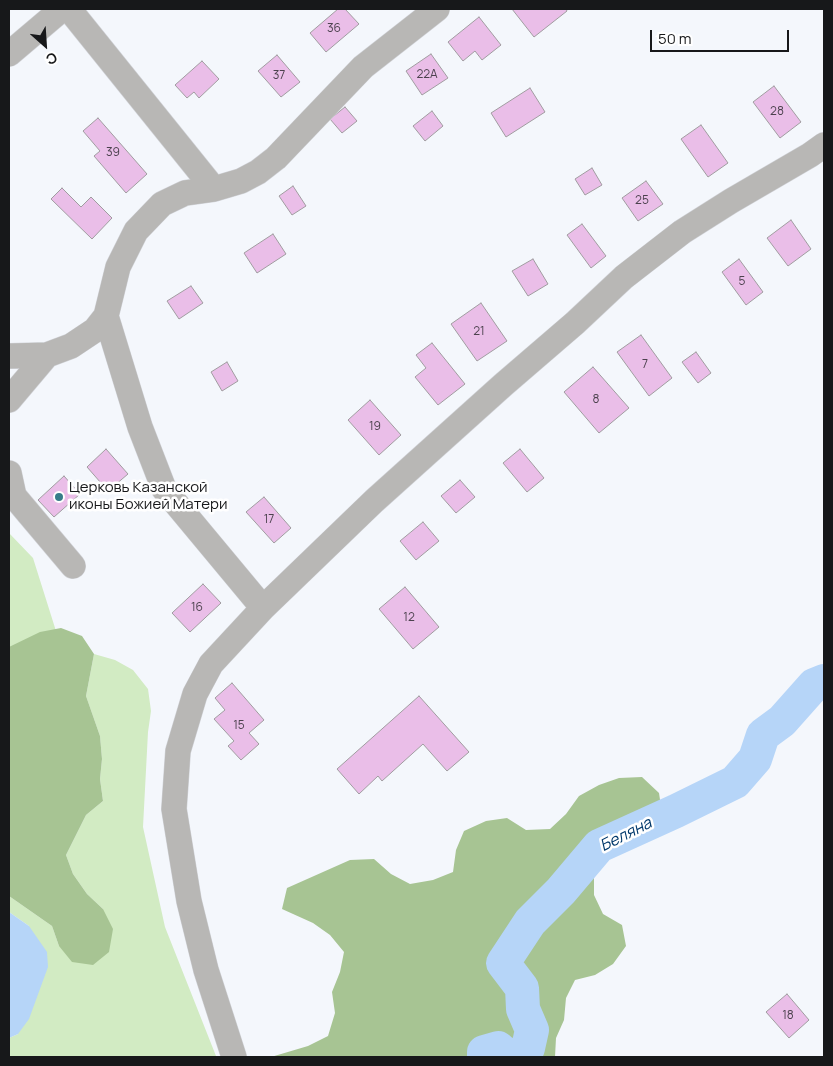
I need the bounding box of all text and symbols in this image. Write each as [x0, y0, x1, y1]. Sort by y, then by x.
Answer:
north arrow [20, 20, 70, 70]
scale bar [653, 20, 792, 52]
house number: 36 [327, 22, 341, 36]
text: 50 m [658, 28, 692, 49]
text: С [43, 48, 61, 70]
house number: 22А [416, 68, 438, 82]
house number: 37 [273, 69, 285, 83]
house number: 28 [770, 105, 784, 119]
house number: 39 [106, 146, 120, 160]
house number: 25 [635, 194, 649, 208]
house number: 5 [739, 275, 745, 289]
house number: 21 [473, 325, 485, 339]
house number: 7 [642, 358, 648, 372]
house number: 8 [593, 393, 599, 407]
house number: 19 [369, 420, 381, 434]
place label: Церковь Казанской иконы Божией Матери [69, 479, 227, 514]
marker: Церковь Казанской иконы Божией Матери [53, 491, 65, 503]
house number: 17 [264, 513, 274, 527]
house number: 16 [191, 601, 203, 615]
house number: 12 [403, 611, 415, 625]
house number: 15 [233, 719, 245, 733]
water label: Беляна [597, 814, 655, 856]
house number: 18 [782, 1009, 794, 1023]

